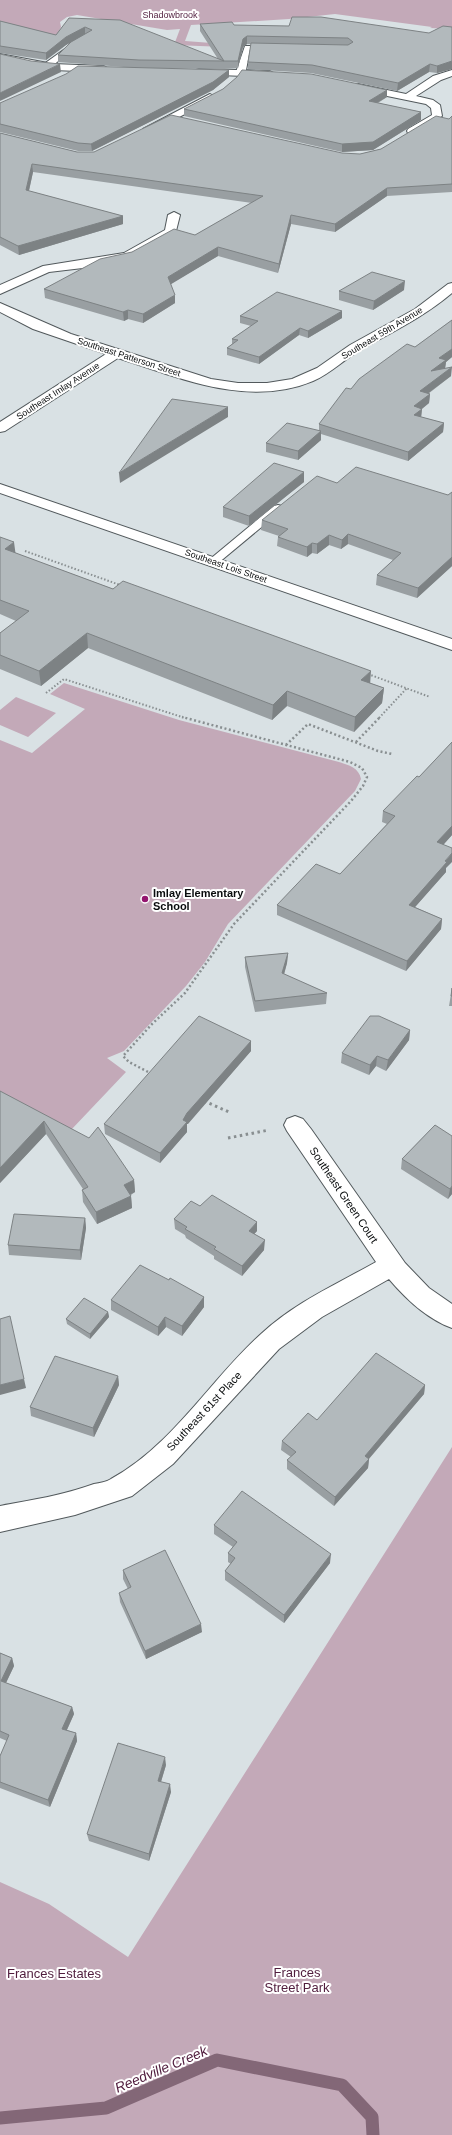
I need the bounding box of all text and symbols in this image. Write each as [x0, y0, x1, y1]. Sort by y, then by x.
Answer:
park label: Shadowbrook [142, 10, 198, 20]
street label: Southeast 59th Avenue [340, 305, 424, 361]
street label: Southeast Patterson Street [76, 336, 182, 379]
street label: Southeast Imlay Avenue [15, 360, 101, 422]
street label: Southeast Lois Street [184, 547, 269, 585]
place label: Imlay Elementary School [153, 887, 244, 912]
marker: Imlay Elementary School [140, 894, 150, 904]
street label: Southeast Green Court [307, 1145, 381, 1245]
street label: Southeast 61st Place [164, 1369, 244, 1453]
park label: Frances Street Park [264, 1965, 330, 1995]
park label: Frances Estates [7, 1966, 101, 1981]
water label: Reedville Creek [112, 2042, 211, 2096]

